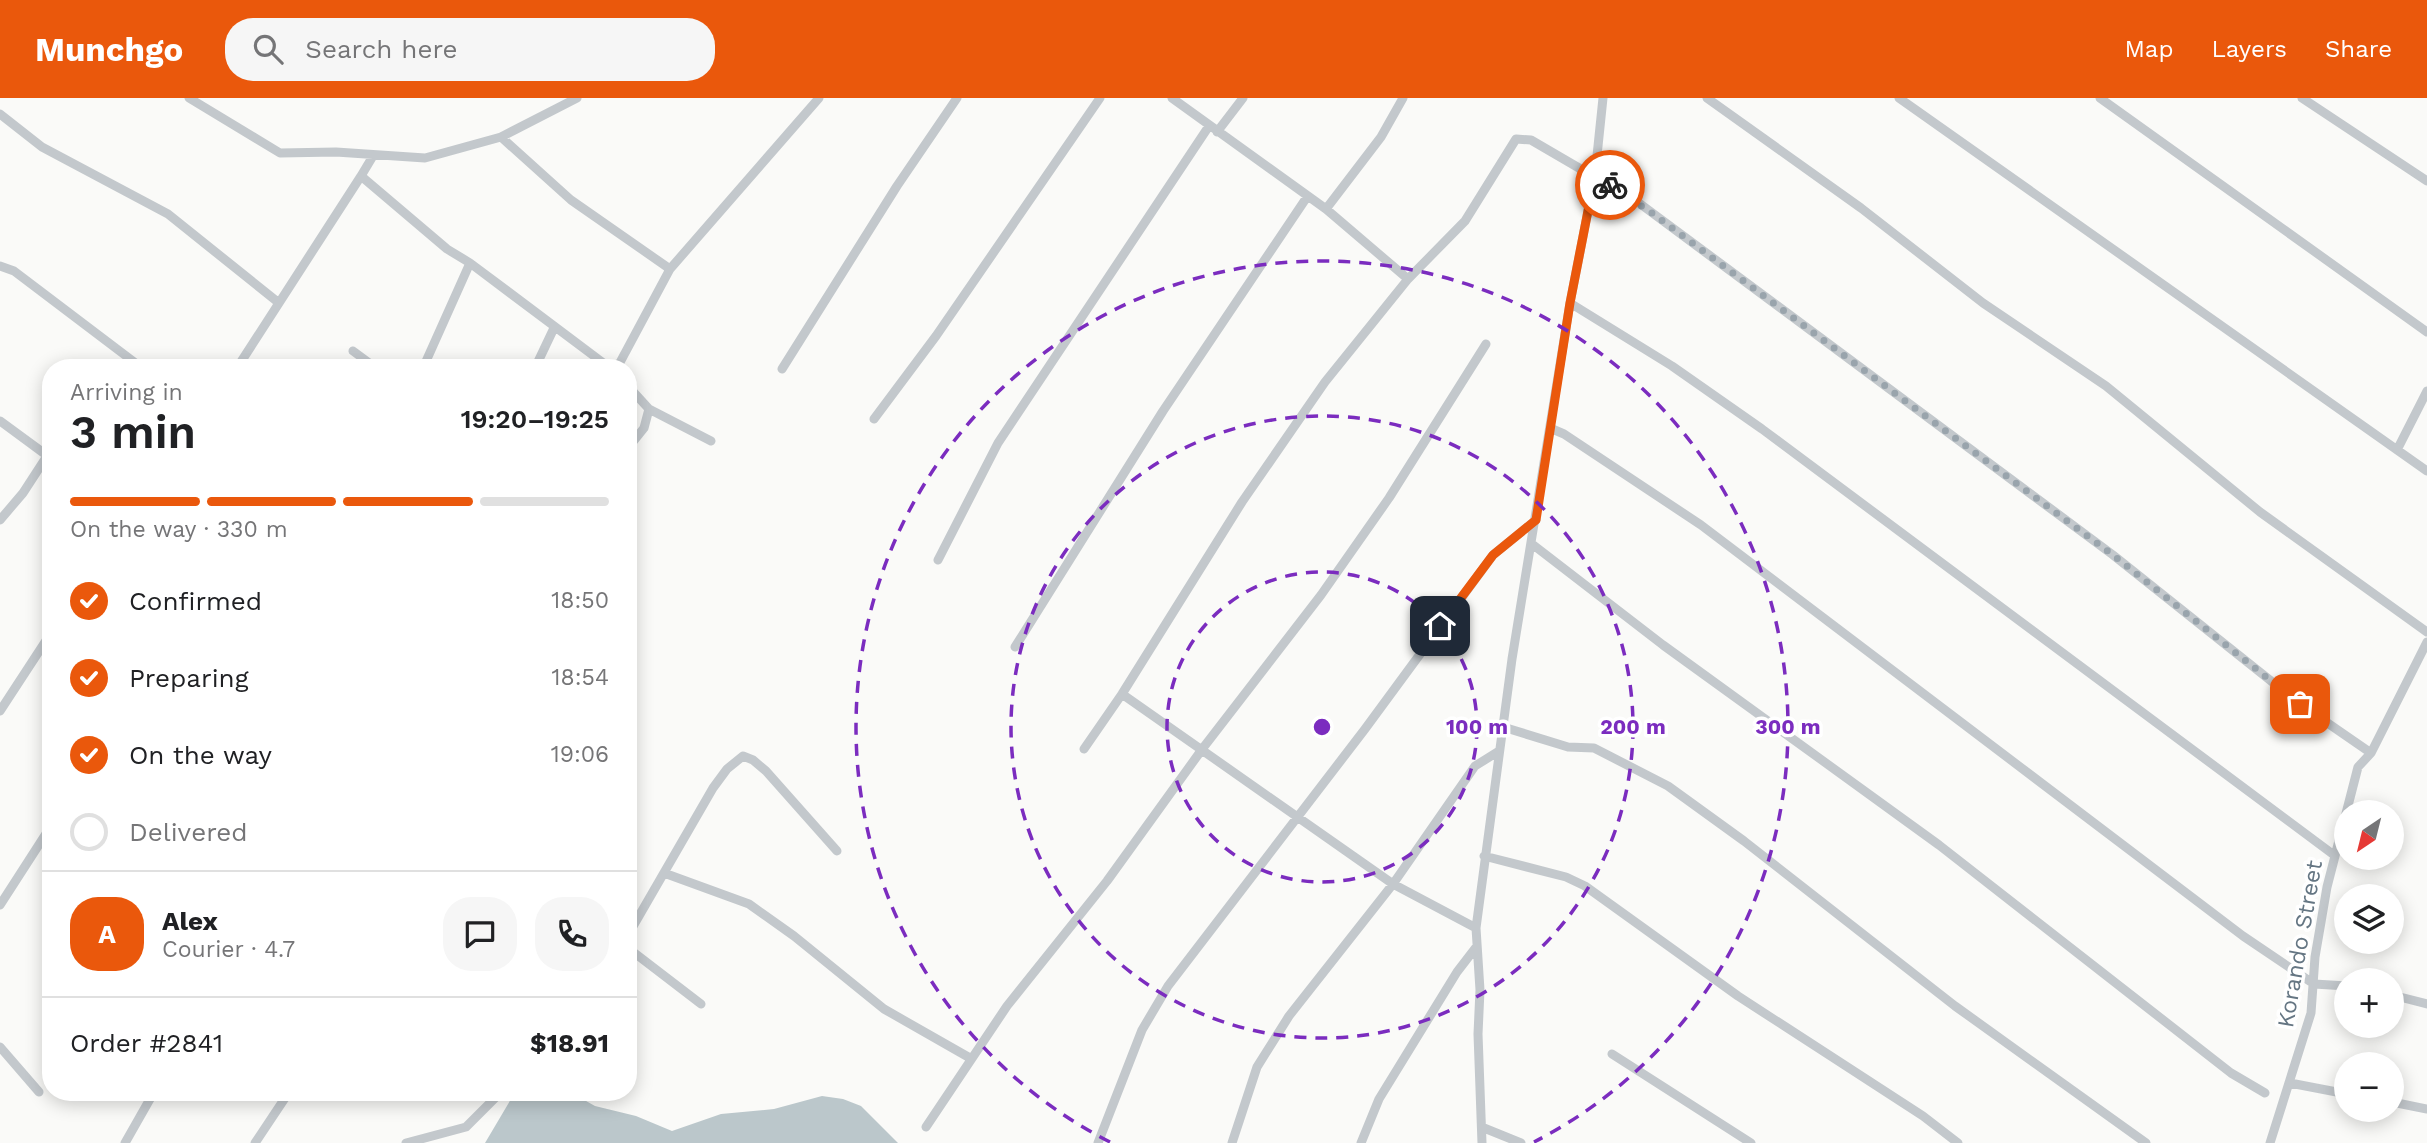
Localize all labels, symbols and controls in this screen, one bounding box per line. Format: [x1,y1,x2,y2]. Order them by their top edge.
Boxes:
search box [225,18,715,81]
text: Munchgo [35,30,183,69]
icon: search [249,30,287,68]
text: Search here [305,34,458,64]
text: Map [2125,35,2173,63]
text: Layers [2211,35,2287,63]
text: Share [2325,35,2392,63]
courier [1575,150,1645,220]
icon: bike [1591,166,1629,204]
text: Arriving in [70,379,183,406]
text: 19:20–19:25 [461,404,609,434]
text: 3 min [70,405,196,459]
text: On the way · 330 m [70,516,288,543]
icon: check [70,582,108,620]
text: Confirmed [129,586,262,616]
text: 18:50 [551,587,609,614]
pin [1410,596,1470,656]
icon: home [1421,607,1459,645]
icon: check [70,659,108,697]
text: Preparing [129,663,249,693]
text: 18:54 [552,664,609,691]
pin [2270,674,2330,734]
icon: bag [2281,685,2319,723]
text: 100 m [1446,714,1508,739]
text: 200 m [1600,714,1666,739]
text: 300 m [1755,714,1821,739]
centre of rings [1310,715,1334,739]
icon: check [70,736,108,774]
text: On the way [129,740,272,770]
text: 19:06 [551,741,609,768]
north arrow [2334,800,2404,870]
map controls [2334,800,2404,1122]
text: Delivered [129,817,248,847]
street label: Korando Street [2272,858,2328,1030]
button: layers [2334,884,2404,954]
button: chat [443,897,517,971]
button: phone [535,897,609,971]
text: Alex [162,906,218,936]
text: A [98,919,116,949]
text: Courier · 4.7 [162,936,295,963]
button: + [2334,968,2404,1038]
text: Order #2841 [70,1028,223,1058]
text: $18.91 [530,1028,609,1058]
button: − [2334,1052,2404,1122]

